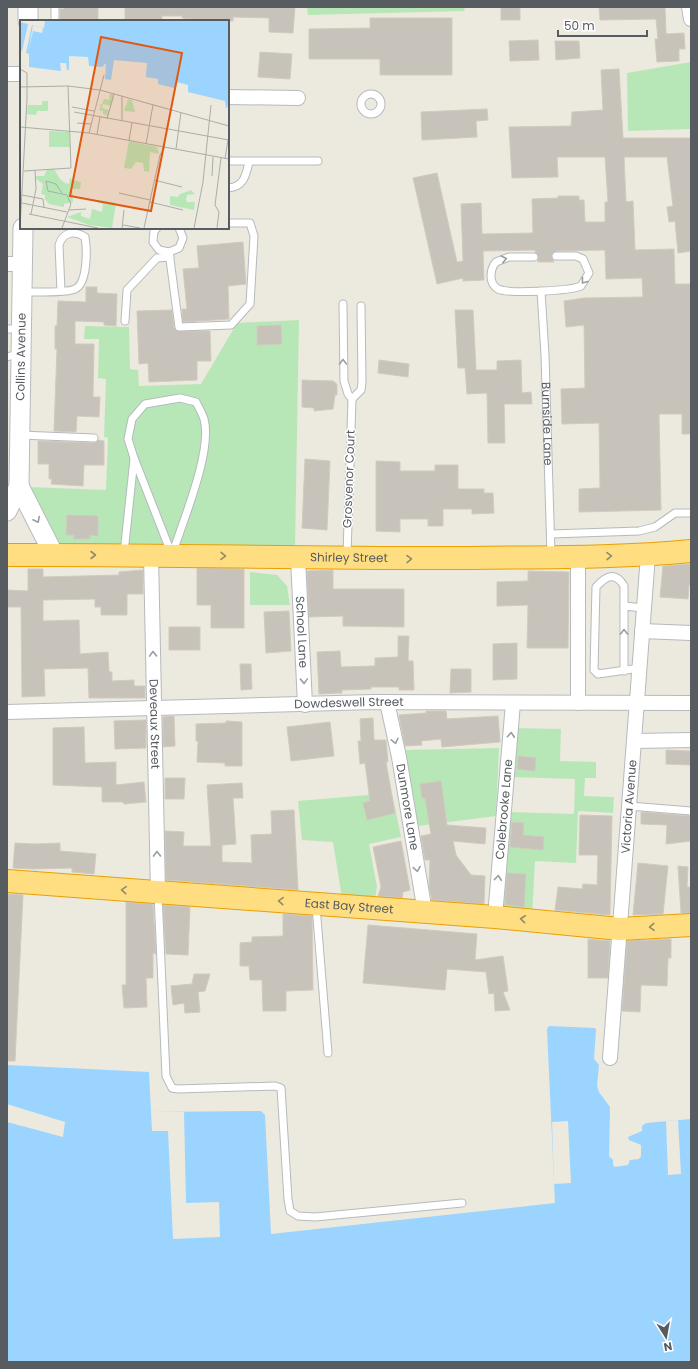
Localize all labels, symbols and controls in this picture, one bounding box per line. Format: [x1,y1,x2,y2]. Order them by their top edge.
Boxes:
scale bar [558,12,647,38]
text: 50 m [564,17,595,34]
inset map [20,20,229,229]
one-way arrow [501,255,508,264]
one-way arrow [582,277,589,284]
street label: Collins Avenue [11,313,30,401]
one-way arrow [339,359,347,365]
street label: Burnside Lane [538,382,557,466]
street label: Grosvenor Court [338,429,359,528]
one-way arrow [32,516,40,524]
street label: Shirley Street [310,548,388,566]
one-way arrow [90,551,96,559]
one-way arrow [220,552,226,560]
one-way arrow [606,552,612,560]
one-way arrow [406,555,412,563]
street label: School Lane [292,596,312,668]
one-way arrow [620,629,628,635]
one-way arrow [149,651,157,657]
one-way arrow [300,678,308,684]
street label: Deveaux Street [146,679,164,769]
street label: Dowdeswell Street [294,693,404,712]
one-way arrow [506,731,515,738]
one-way arrow [391,737,399,744]
street label: Colebrooke Lane [491,758,516,860]
street label: Victoria Avenue [616,759,641,854]
street label: Dunmore Lane [392,762,424,851]
one-way arrow [153,851,161,857]
one-way arrow [413,866,421,872]
one-way arrow [493,875,502,881]
one-way arrow [121,886,127,895]
street label: East Bay Street [304,894,394,917]
one-way arrow [278,897,284,906]
one-way arrow [520,915,526,924]
one-way arrow [649,923,655,931]
north arrow [646,1317,686,1357]
text: N [662,1338,673,1355]

